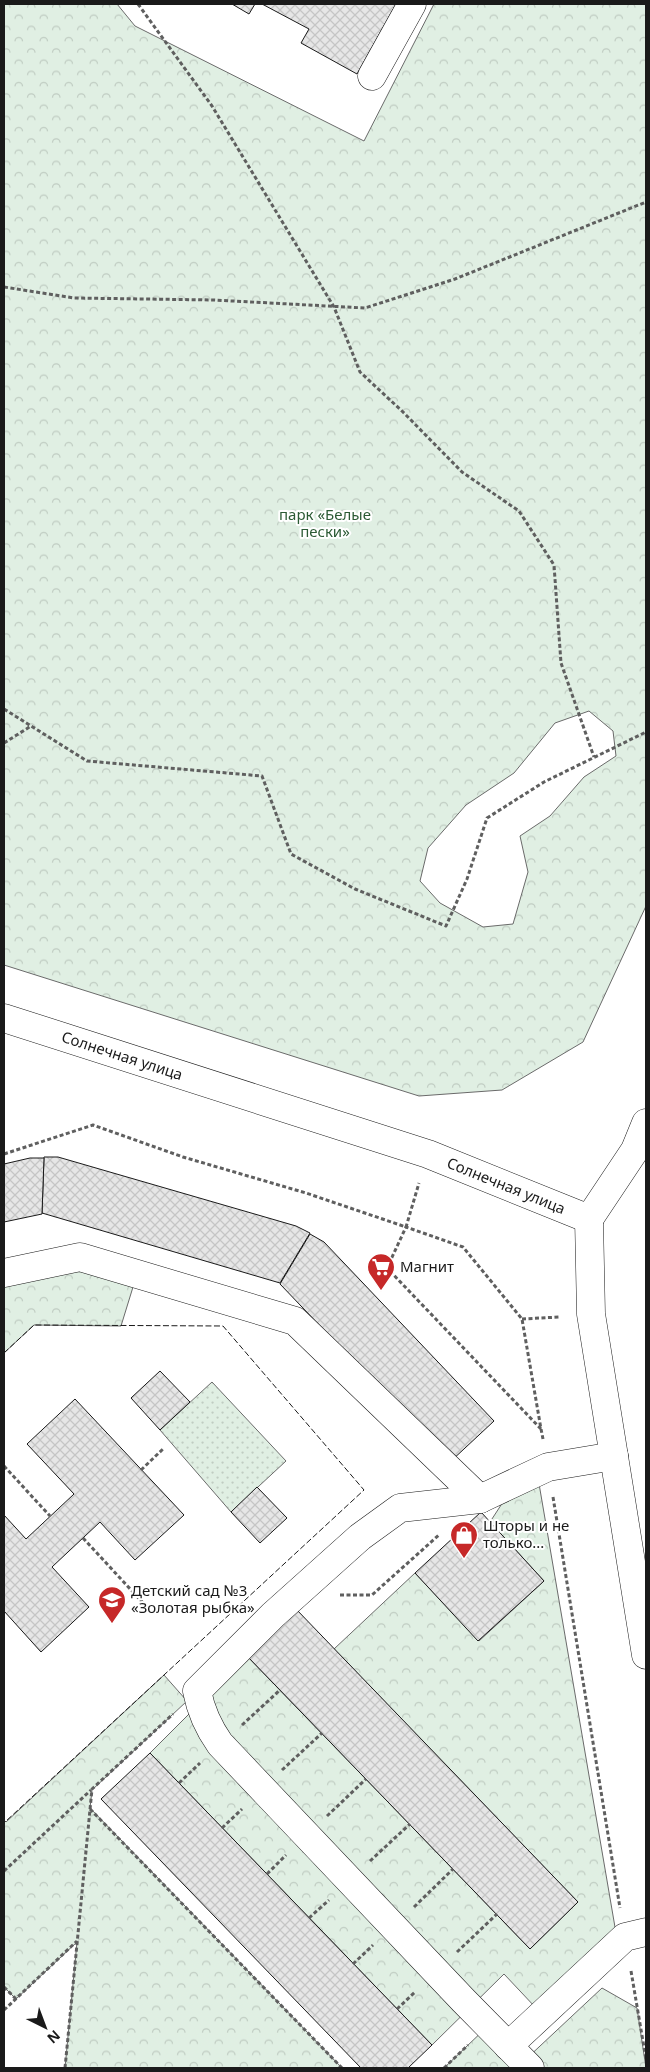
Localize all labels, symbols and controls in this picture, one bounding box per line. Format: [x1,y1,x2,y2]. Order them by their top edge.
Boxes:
park label: парк «Белые пески» [279,504,371,541]
street label: Солнечная улица [59,1026,185,1084]
street label: Солнечная улица [444,1152,569,1218]
supermarket icon: Магнит [366,1252,396,1291]
place label: Магнит [400,1256,454,1276]
place label: Шторы и не только... [483,1515,569,1552]
shop icon: Шторы и не только... [449,1520,479,1559]
place label: Детский сад №3 «Золотая рыбка» [131,1580,255,1617]
school or university icon: Детский сад №3 «Золотая рыбка» [97,1585,127,1624]
north arrow [20,2002,70,2052]
text: N [43,2026,65,2048]

